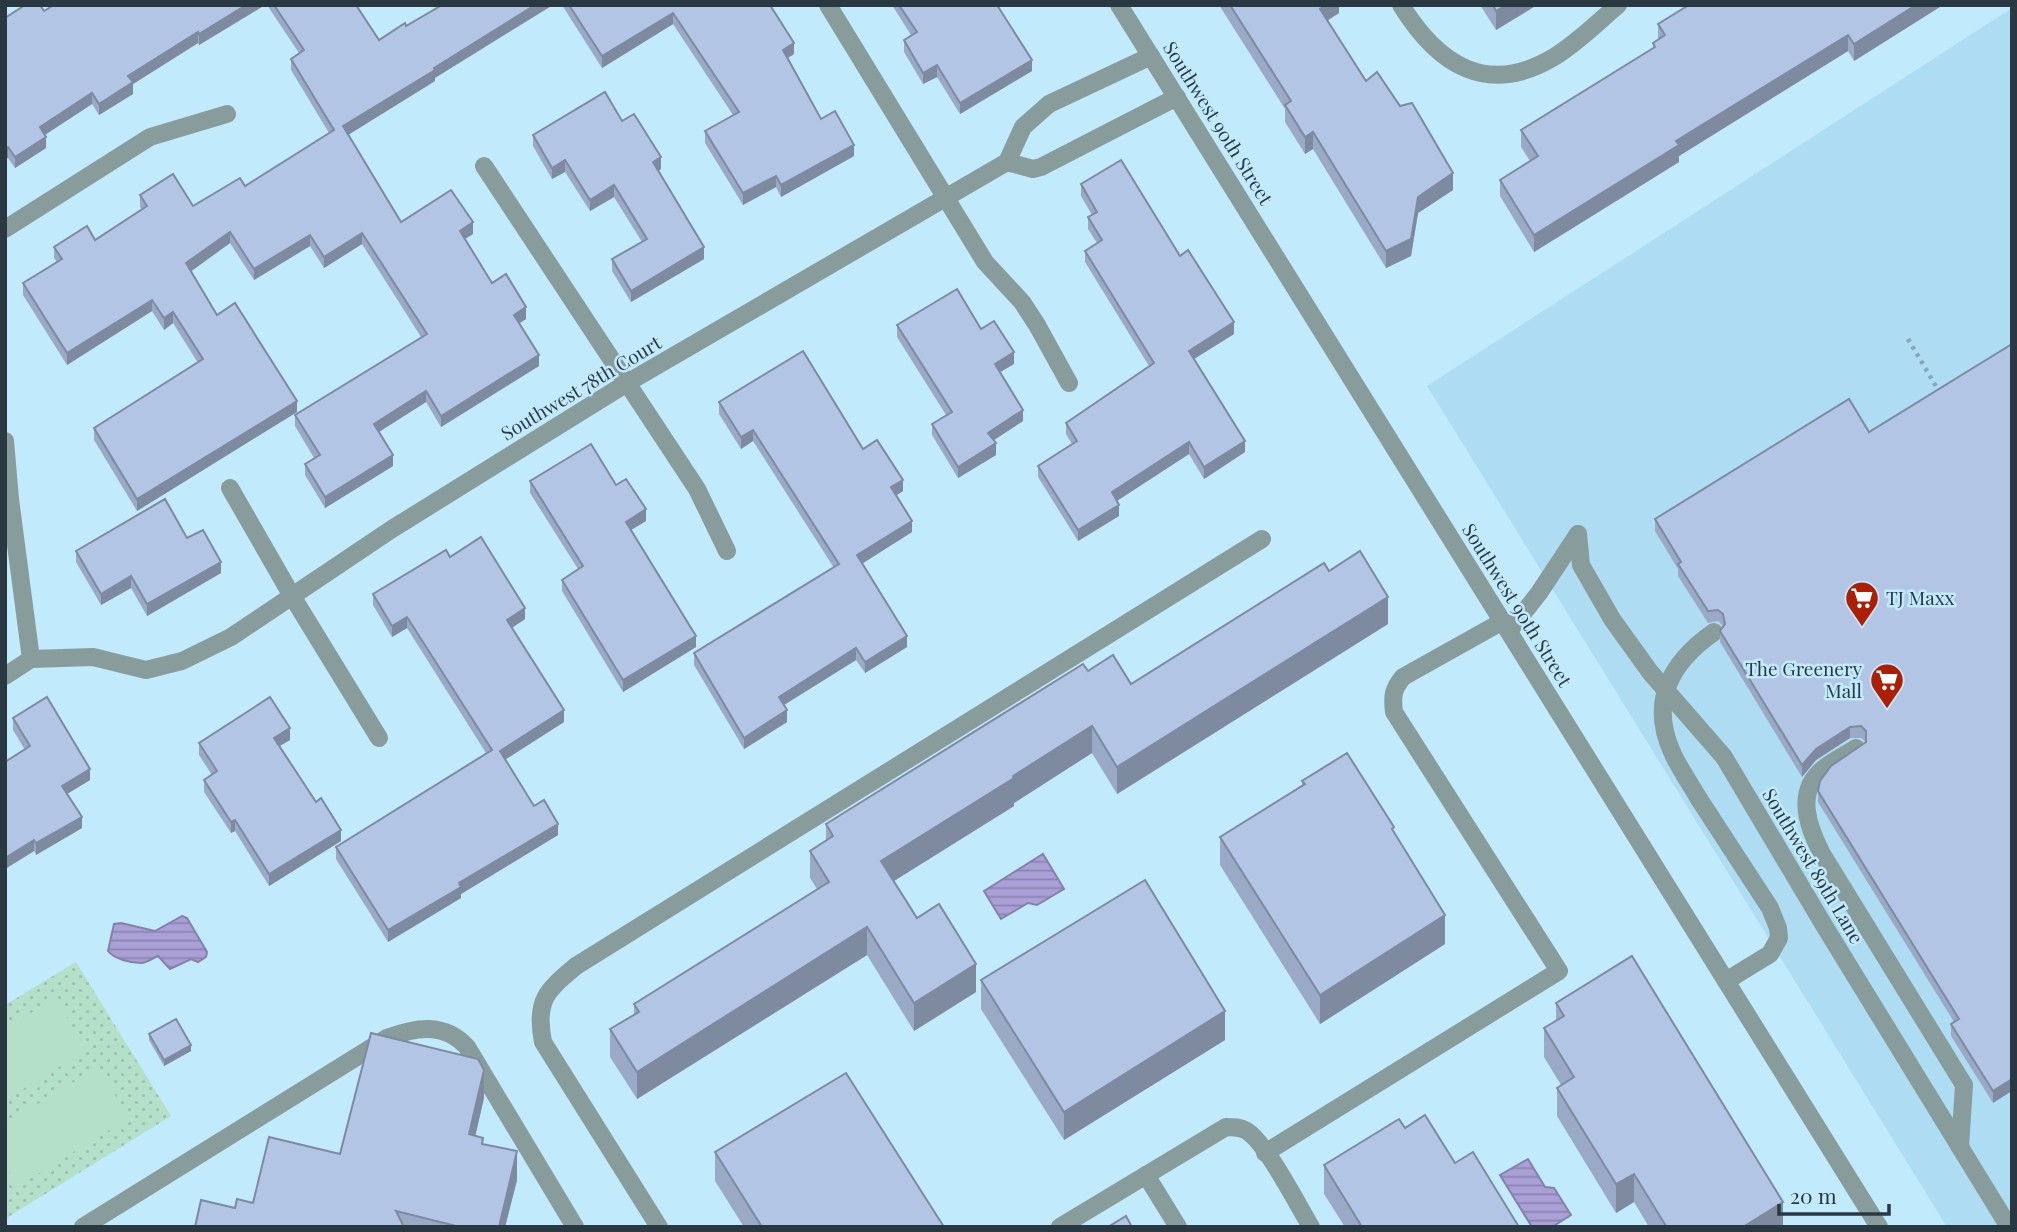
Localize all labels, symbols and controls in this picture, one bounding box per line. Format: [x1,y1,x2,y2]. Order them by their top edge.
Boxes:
street label: Southwest 90th Street [1158,36,1280,209]
street label: Southwest 78th Court [495,329,666,445]
street label: Southwest 90th Street [1457,518,1579,691]
supermarket icon: TJ Maxx [1843,579,1881,628]
place label: TJ Maxx [1886,584,1955,610]
place label: The Greenery Mall [1745,655,1863,703]
supermarket icon: The Greenery Mall [1868,661,1906,710]
street label: Southwest 89th Lane [1757,783,1871,948]
scale bar [1779,1172,1889,1216]
text: 20 m [1790,1181,1837,1209]

